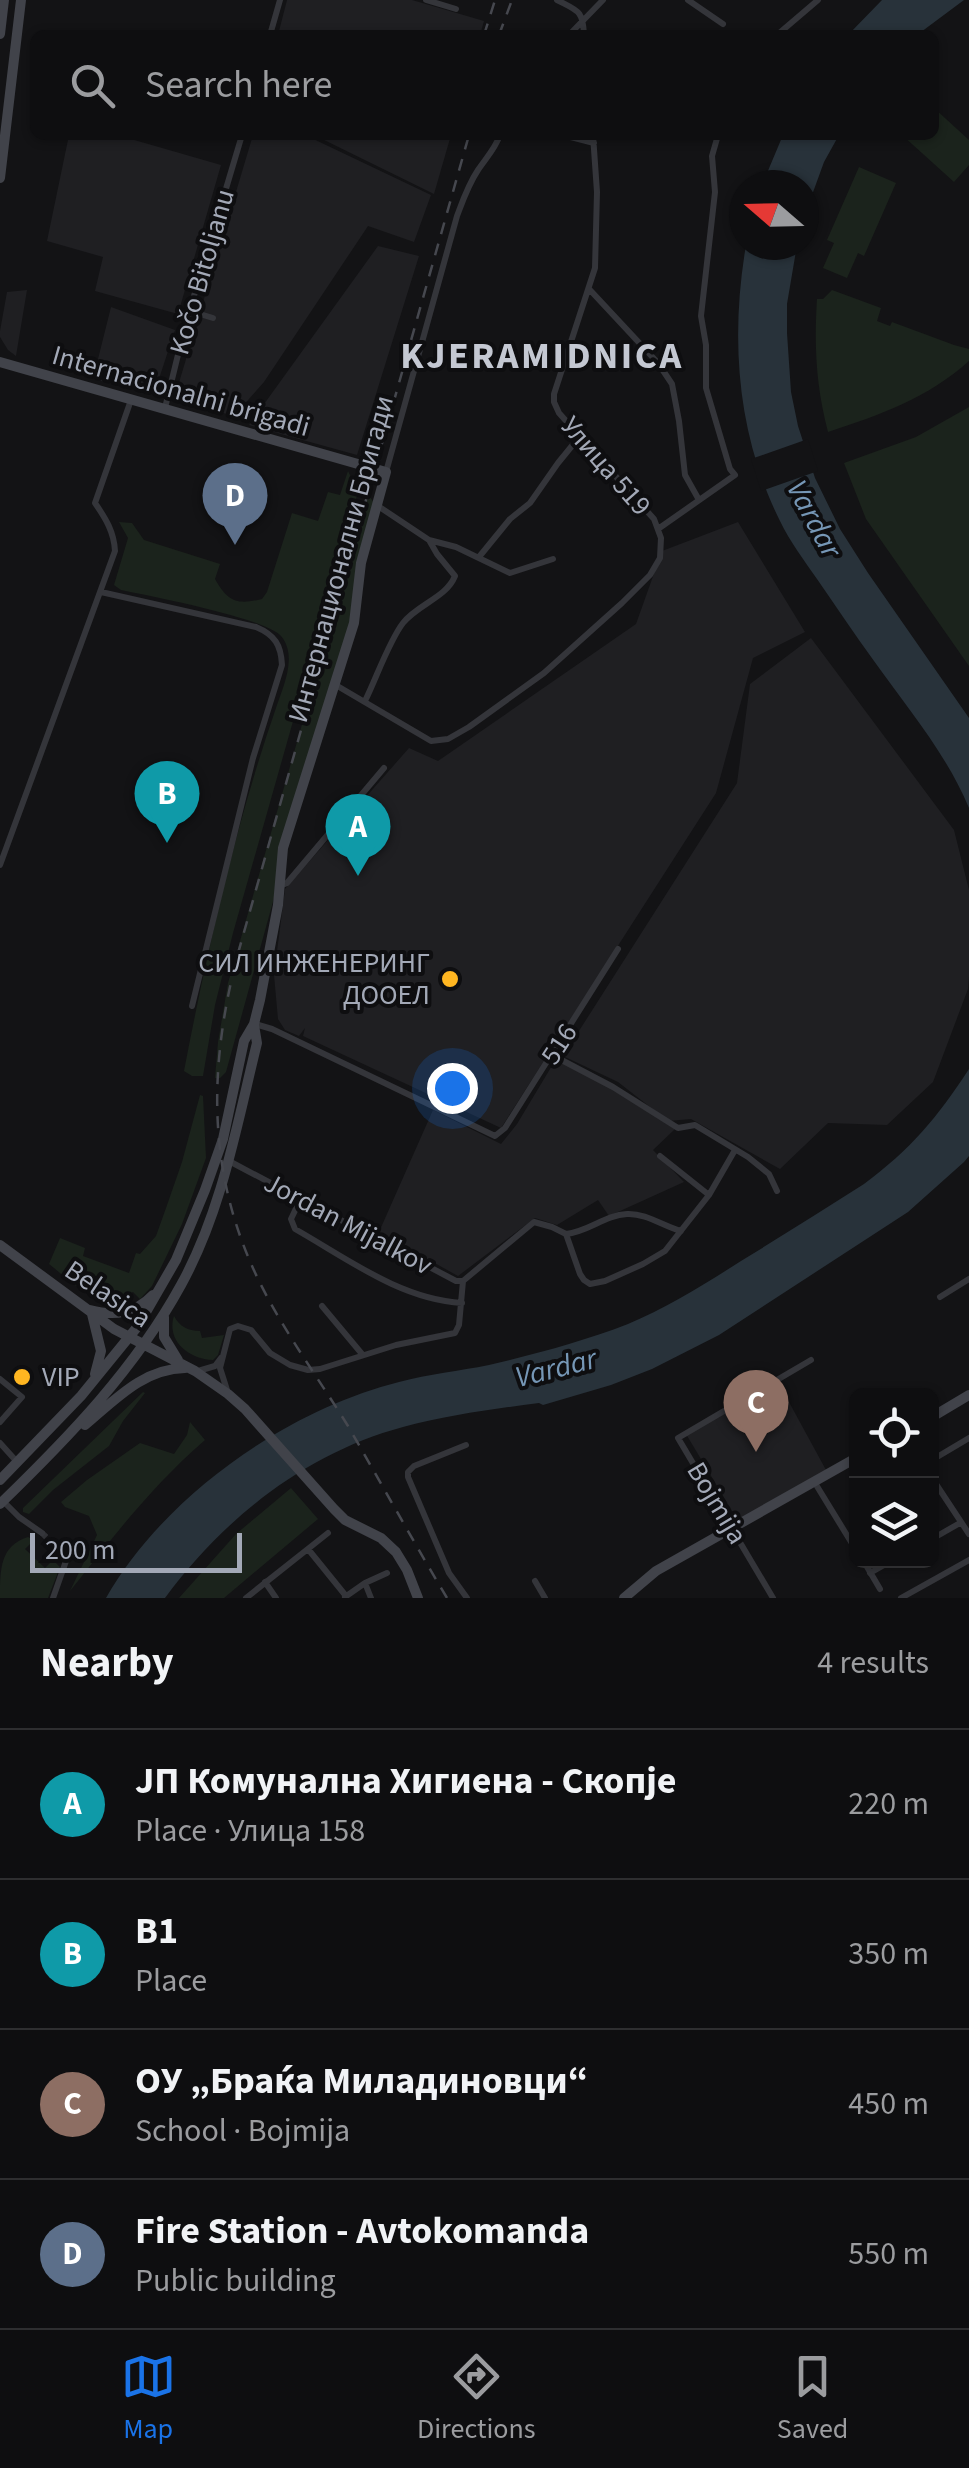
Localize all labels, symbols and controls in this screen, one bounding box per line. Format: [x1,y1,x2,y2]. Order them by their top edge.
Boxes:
search box [30,30,939,140]
icon: search [65,58,120,113]
text: Search here [145,58,332,112]
north arrow [729,170,819,260]
street label: Kočo Bitoljanu [159,184,245,360]
district label: KJERAMIDNICA [400,329,684,383]
street label: Internacionalni brigadi [47,335,315,447]
street label: Интернационални Бригади [278,391,404,727]
street label: Улица 519 [552,408,660,524]
pin: D [202,462,268,545]
water label: Vardar [776,472,853,567]
pin: B [134,760,200,843]
pin: A [326,794,390,876]
place label: СИЛ ИНЖЕНЕРИНГ ДООЕЛ [198,943,430,1015]
marker: СИЛ ИНЖЕНЕРИНГ ДООЕЛ [439,968,461,990]
street label: 516 [531,1016,587,1072]
your location [427,1063,478,1114]
street label: Jordan Mijalkov [257,1163,439,1285]
street label: Belasica [57,1250,159,1338]
water label: Vardar [511,1337,603,1399]
place label: VIP [42,1357,80,1397]
marker: VIP [11,1366,33,1388]
pin: C [724,1370,788,1452]
map controls [849,1388,939,1568]
button: locate [849,1388,939,1478]
street label: Bojmija [677,1454,757,1552]
button: layers [849,1478,939,1568]
scale bar [30,1528,242,1572]
text: 200 m [45,1530,116,1570]
text: Nearby [40,1633,174,1693]
text: 4 results [817,1640,929,1686]
text: ЈП Комунална Хигиена - Скопје [135,1754,676,1808]
text: A [63,1781,82,1827]
text: 220 m [848,1781,929,1827]
text: Place · Улица 158 [135,1808,365,1854]
text: B1 [135,1904,178,1958]
text: B [63,1931,82,1977]
text: 350 m [848,1931,929,1977]
text: Place [135,1958,207,2004]
text: ОУ „Браќа Миладиновци“ [135,2054,588,2108]
text: C [63,2081,82,2127]
text: 450 m [848,2081,929,2127]
text: School · Bojmija [135,2108,350,2154]
text: Fire Station - Avtokomanda [135,2204,589,2258]
text: D [62,2231,83,2277]
text: 550 m [848,2231,929,2277]
text: Public building [135,2258,336,2304]
tab: Map [121,2349,176,2449]
tab: Directions [417,2349,536,2449]
tab: Saved [777,2349,848,2449]

